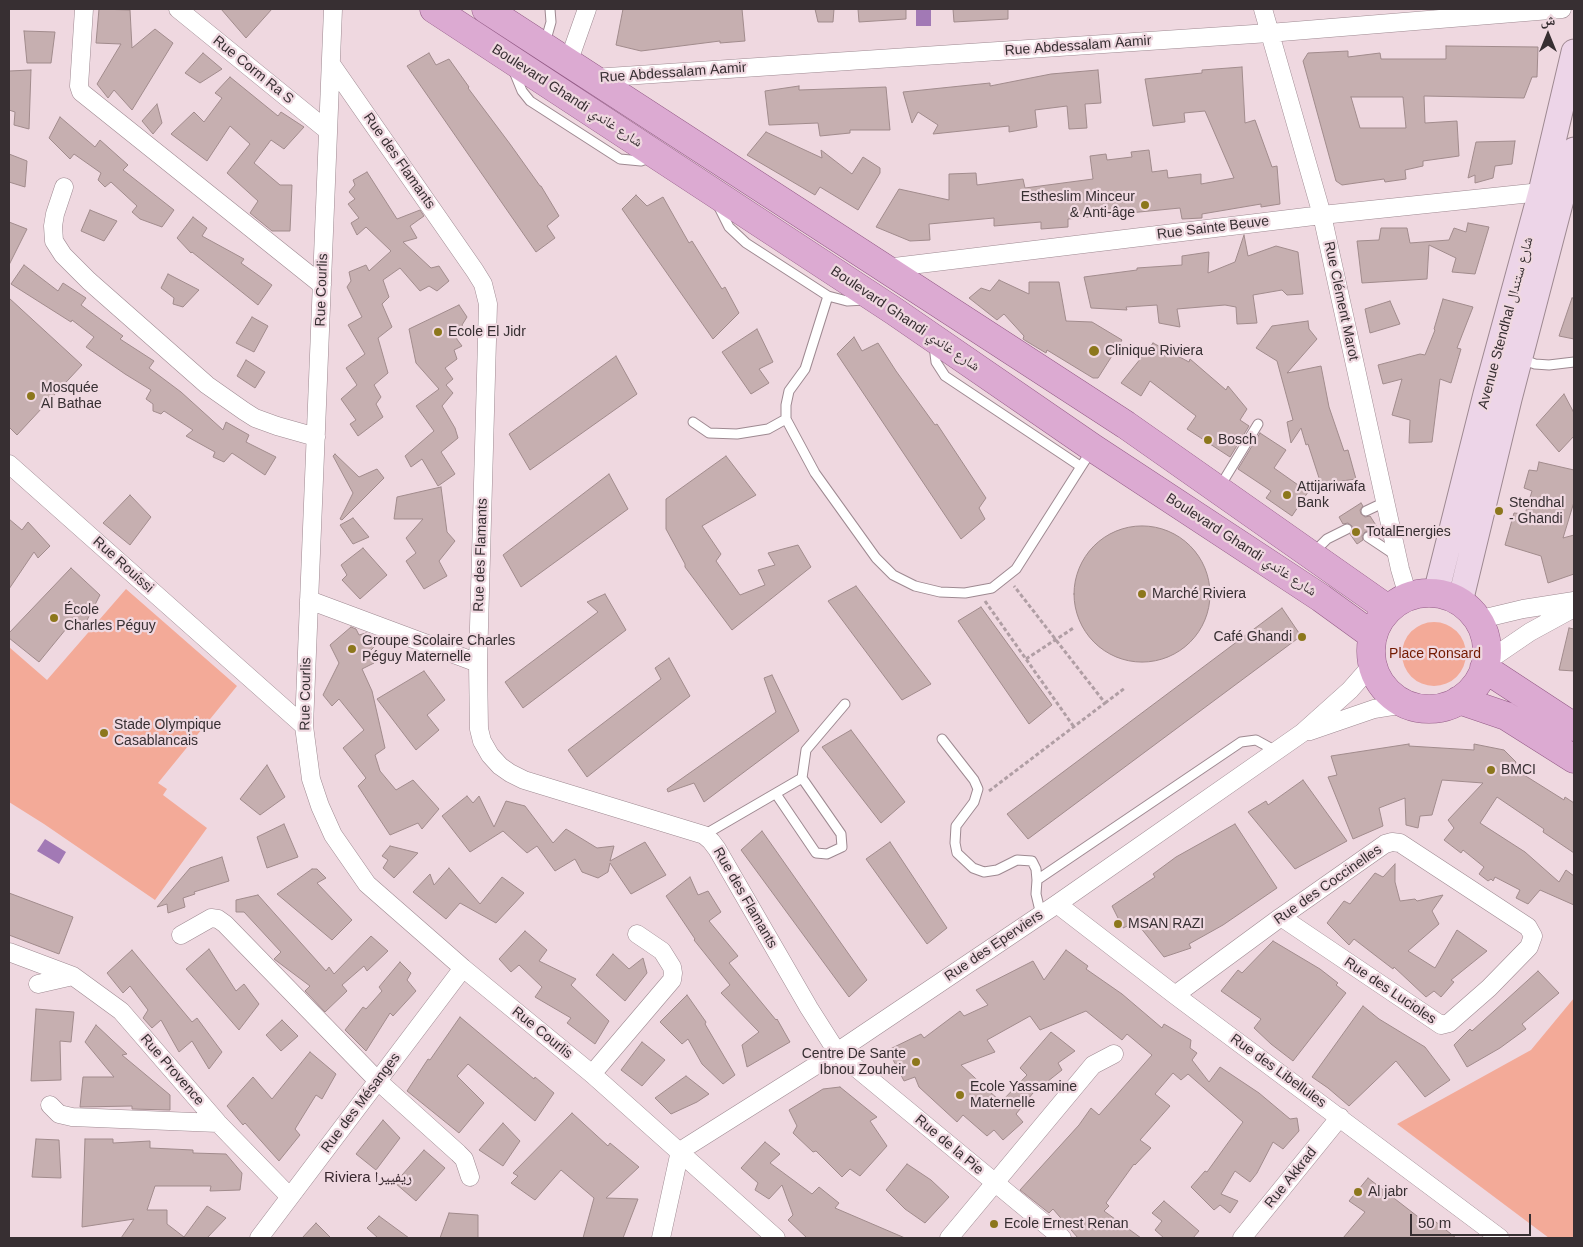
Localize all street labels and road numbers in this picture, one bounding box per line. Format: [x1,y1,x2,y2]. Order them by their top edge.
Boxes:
street label: Rue Corm Ra S [209,32,297,108]
street label: Rue Abdessalam Aamir [1004,32,1152,60]
street label: Boulevard Ghandi شارع غاندي [489,41,645,151]
street label: Rue Abdessalam Aamir [599,59,747,87]
street label: Rue des Flamants [360,110,438,212]
street label: Rue Sainte Beuve [1156,213,1270,243]
street label: Avenue Stendhal شارع ستندال [1475,235,1537,411]
street label: Rue Clément Marot [1320,240,1362,362]
street label: Rue Courlis [312,253,332,327]
street label: Boulevard Ghandi شارع غاندي [827,263,983,375]
street label: Boulevard Ghandi شارع غاندي [1163,490,1319,600]
street label: Rue des Flamants [471,498,491,612]
street label: Rue Rouissi [89,534,157,596]
street label: Rue Courlis [297,657,315,731]
street label: Rue des Coccinelles [1271,842,1385,928]
street label: Rue des Flamants [709,845,781,951]
street label: Rue des Eperviers [942,907,1046,985]
street label: Rue des Lucioles [1341,954,1439,1028]
street label: Rue Courlis [508,1003,576,1063]
street label: Rue Provence [137,1031,207,1109]
street label: Rue des Libellules [1227,1031,1329,1111]
street label: Rue des Mésanges [318,1050,404,1156]
street label: Rue de la Pie [911,1112,987,1178]
street label: Rue Akkrad [1261,1144,1321,1212]

